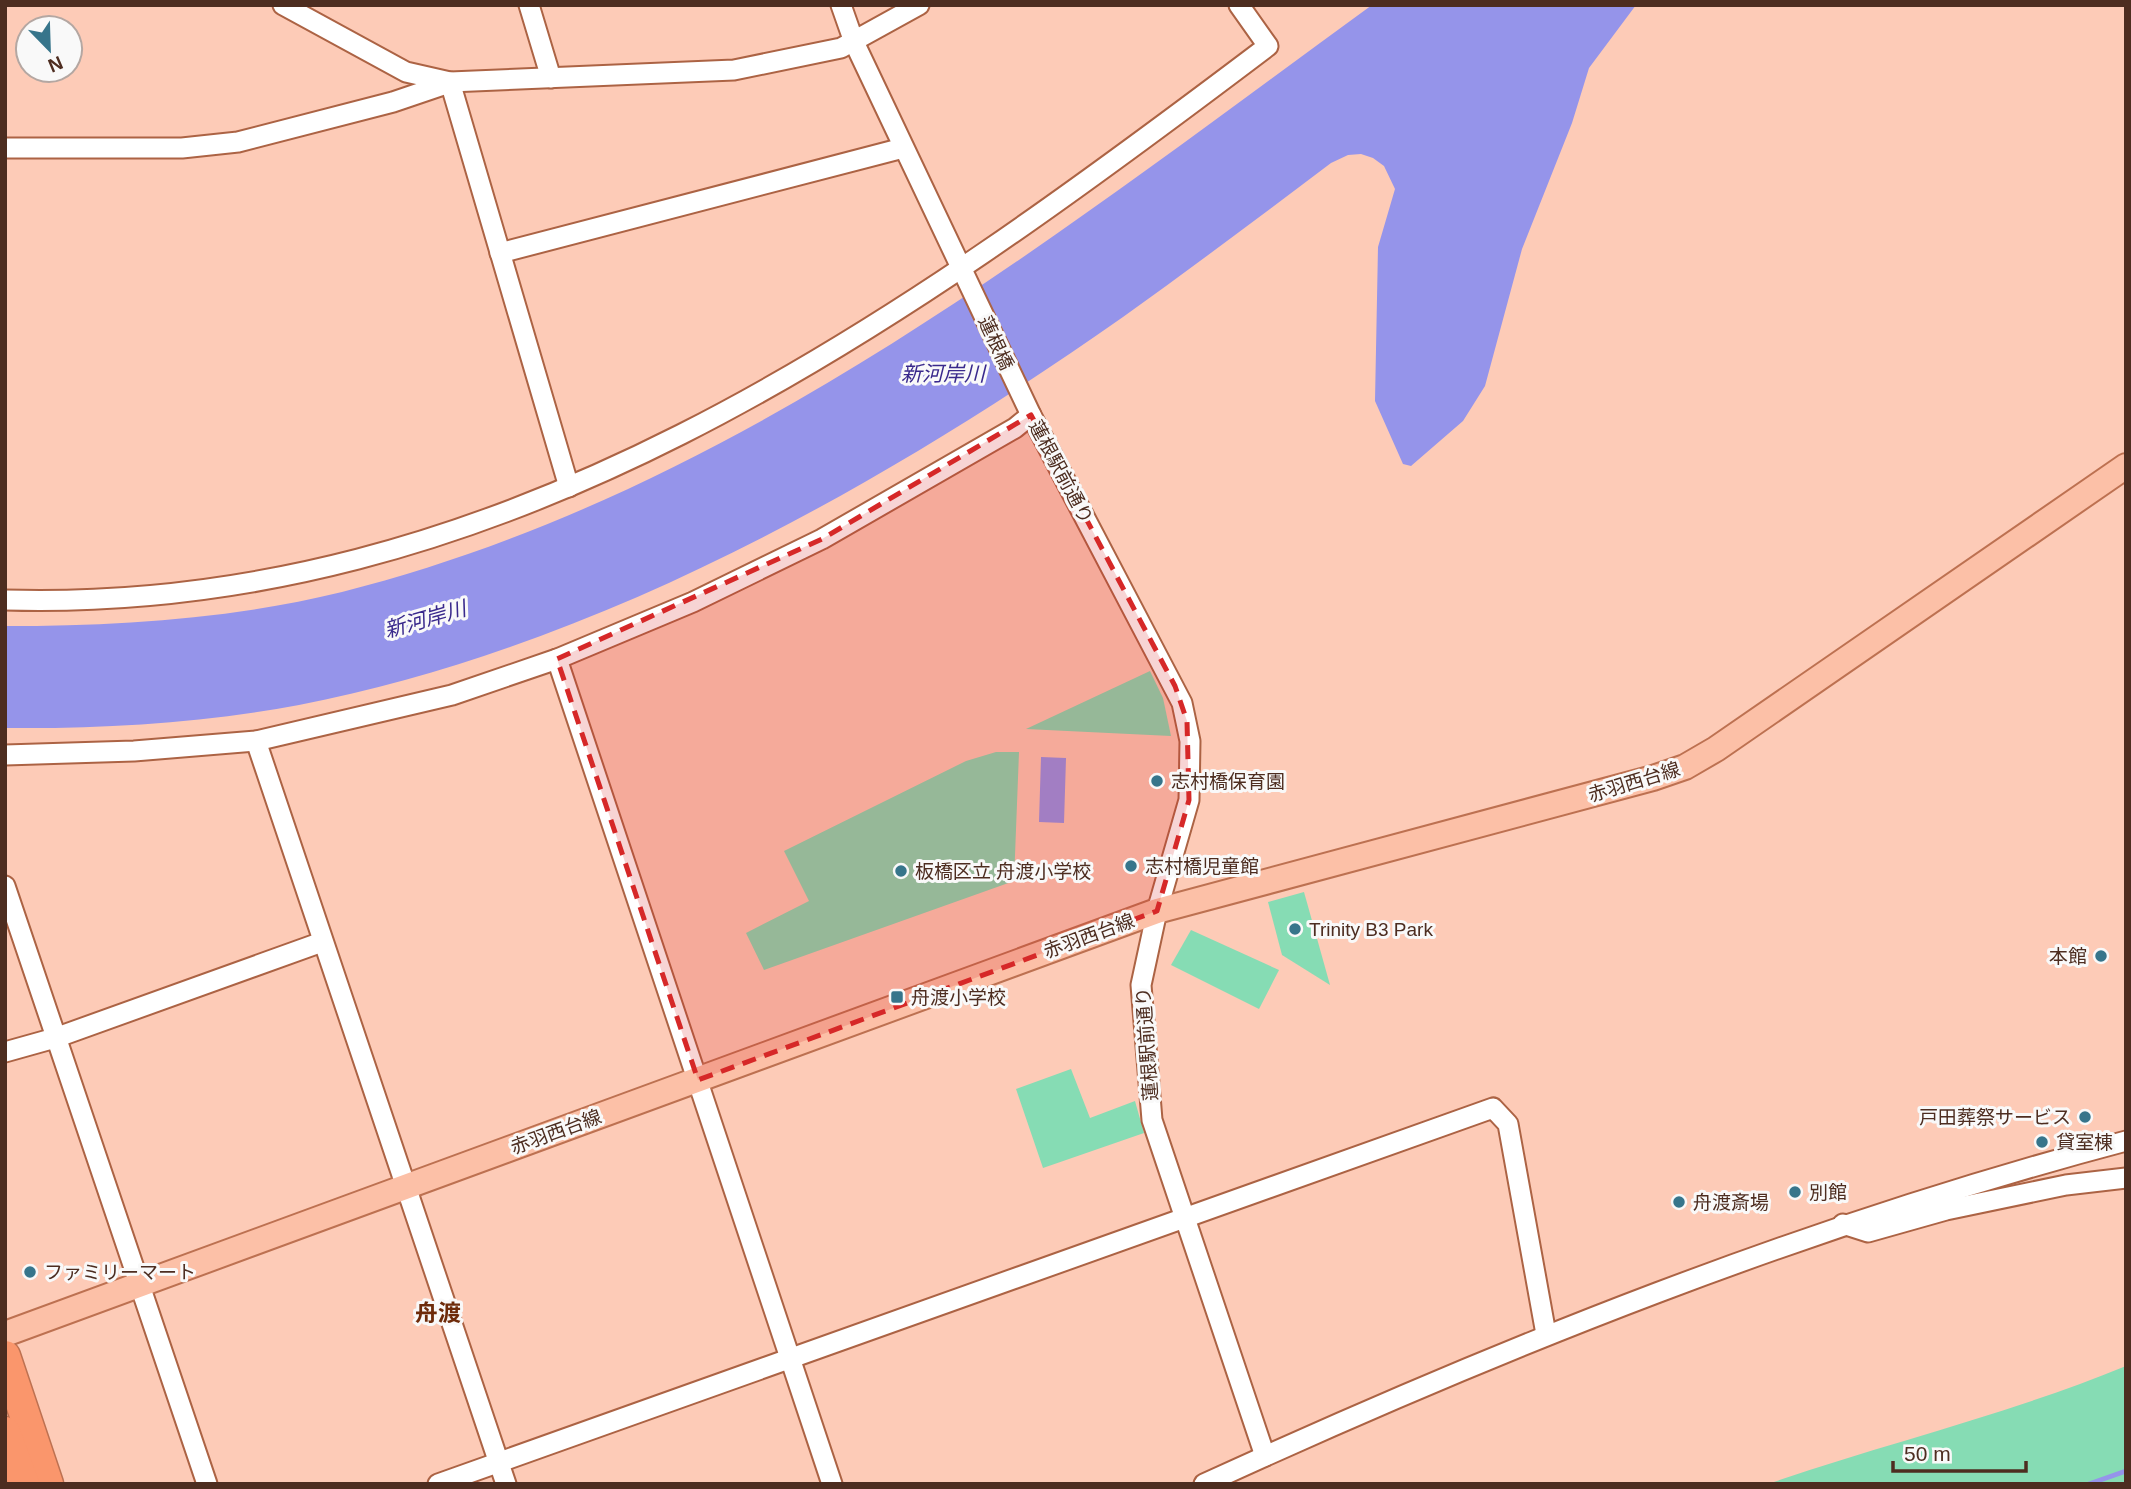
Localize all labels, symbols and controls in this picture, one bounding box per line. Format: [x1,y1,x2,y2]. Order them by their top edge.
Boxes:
north arrow [14,14,84,84]
text: N [45,52,66,77]
street label: 蓮根橋 [974,313,1018,373]
water label: 新河岸川 [901,362,987,385]
street label: 蓮根駅前通り [1025,417,1097,527]
water label: 新河岸川 [381,596,470,642]
street label: 赤羽西台線 [1585,758,1683,806]
place label: 志村橋保育園 [1171,771,1285,792]
marker: 志村橋保育園 [1149,773,1165,789]
place label: 志村橋児童館 [1145,856,1259,877]
marker: 志村橋児童館 [1123,858,1139,874]
place label: 板橋区立 舟渡小学校 [915,861,1091,882]
marker: 板橋区立 舟渡小学校 [893,863,909,879]
street label: 赤羽西台線 [1041,910,1137,962]
place label: Trinity B3 Park [1309,919,1433,940]
marker: Trinity B3 Park [1287,921,1303,937]
place label: 本館 [2049,946,2087,967]
marker: 本館 [2093,948,2109,964]
street label: 蓮根駅前通り [1133,986,1161,1102]
place label: 舟渡小学校 [911,987,1006,1008]
marker: 舟渡小学校 [889,989,905,1005]
street label: 赤羽西台線 [508,1106,604,1158]
place label: 戸田葬祭サービス [1919,1107,2071,1128]
marker: 戸田葬祭サービス [2077,1109,2093,1125]
place label: 貸室棟 [2056,1132,2113,1153]
marker: 貸室棟 [2034,1134,2050,1150]
place label: 別館 [1809,1182,1847,1203]
marker: 別館 [1787,1184,1803,1200]
place label: 舟渡斎場 [1693,1192,1769,1213]
marker: 舟渡斎場 [1671,1194,1687,1210]
place label: ファミリーマート [44,1262,196,1283]
marker: ファミリーマート [22,1264,38,1280]
district label: 舟渡 [415,1300,461,1326]
scale bar [1893,1430,2026,1474]
text: 50 m [1904,1442,1951,1465]

